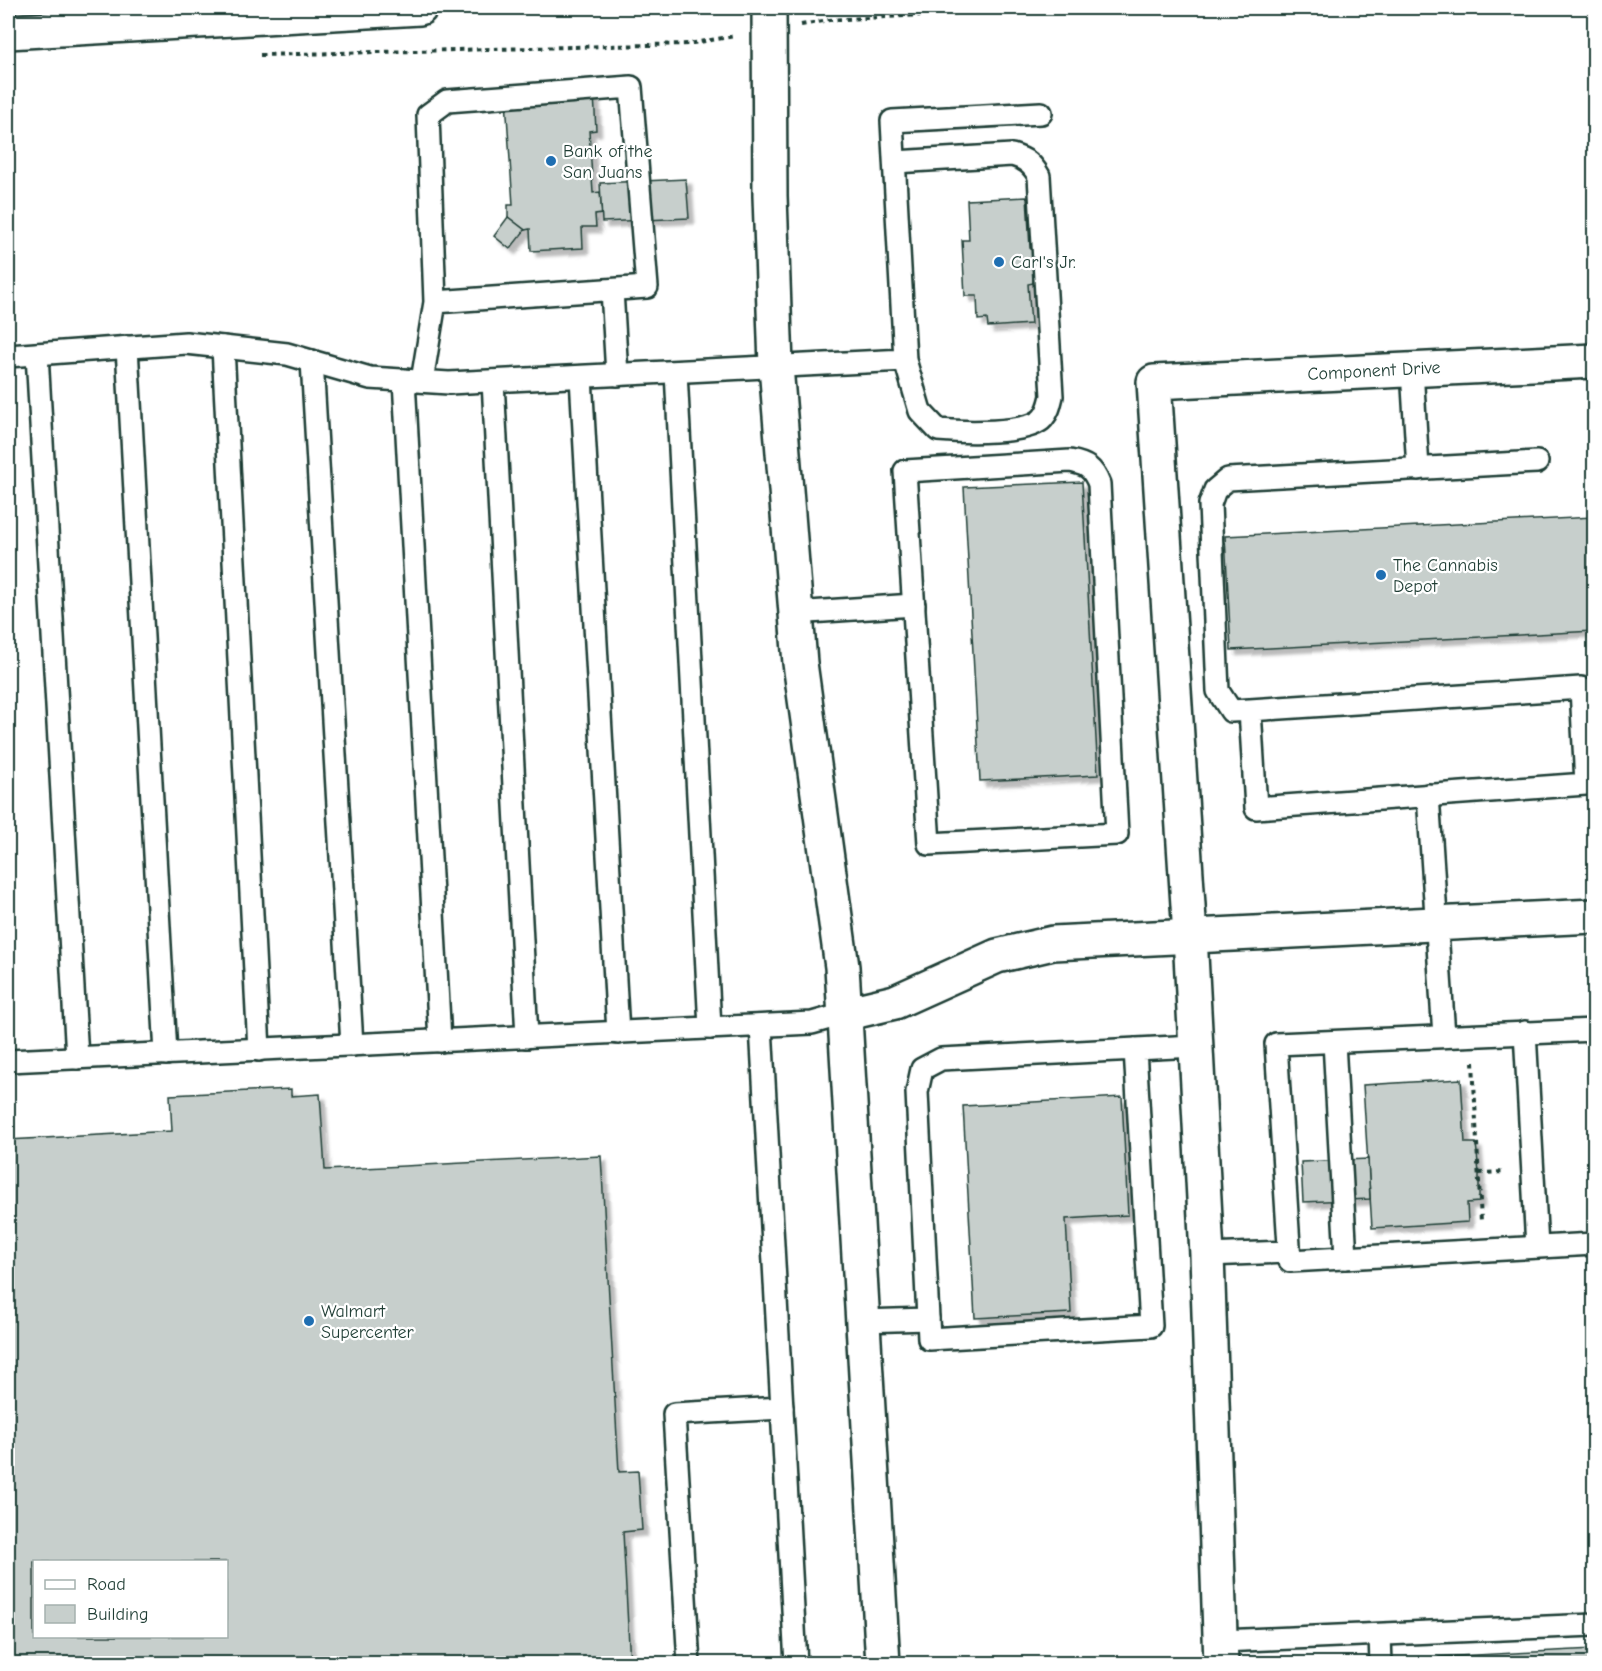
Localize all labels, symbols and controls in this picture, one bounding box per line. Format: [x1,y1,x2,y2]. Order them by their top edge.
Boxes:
place label: Bank of the San Juans [563,141,652,183]
marker: Bank of the San Juans [544,154,558,168]
place label: Carl's Jr. [1011,252,1076,273]
marker: Carl's Jr. [992,255,1006,269]
street label: Component Drive [1307,357,1441,385]
place label: The Cannabis Depot [1393,555,1498,597]
marker: The Cannabis Depot [1374,568,1388,582]
place label: Walmart Supercenter [321,1301,415,1343]
marker: Walmart Supercenter [302,1314,316,1328]
legend [33,1560,228,1638]
text: Road [87,1574,126,1595]
text: Building [87,1604,149,1625]

